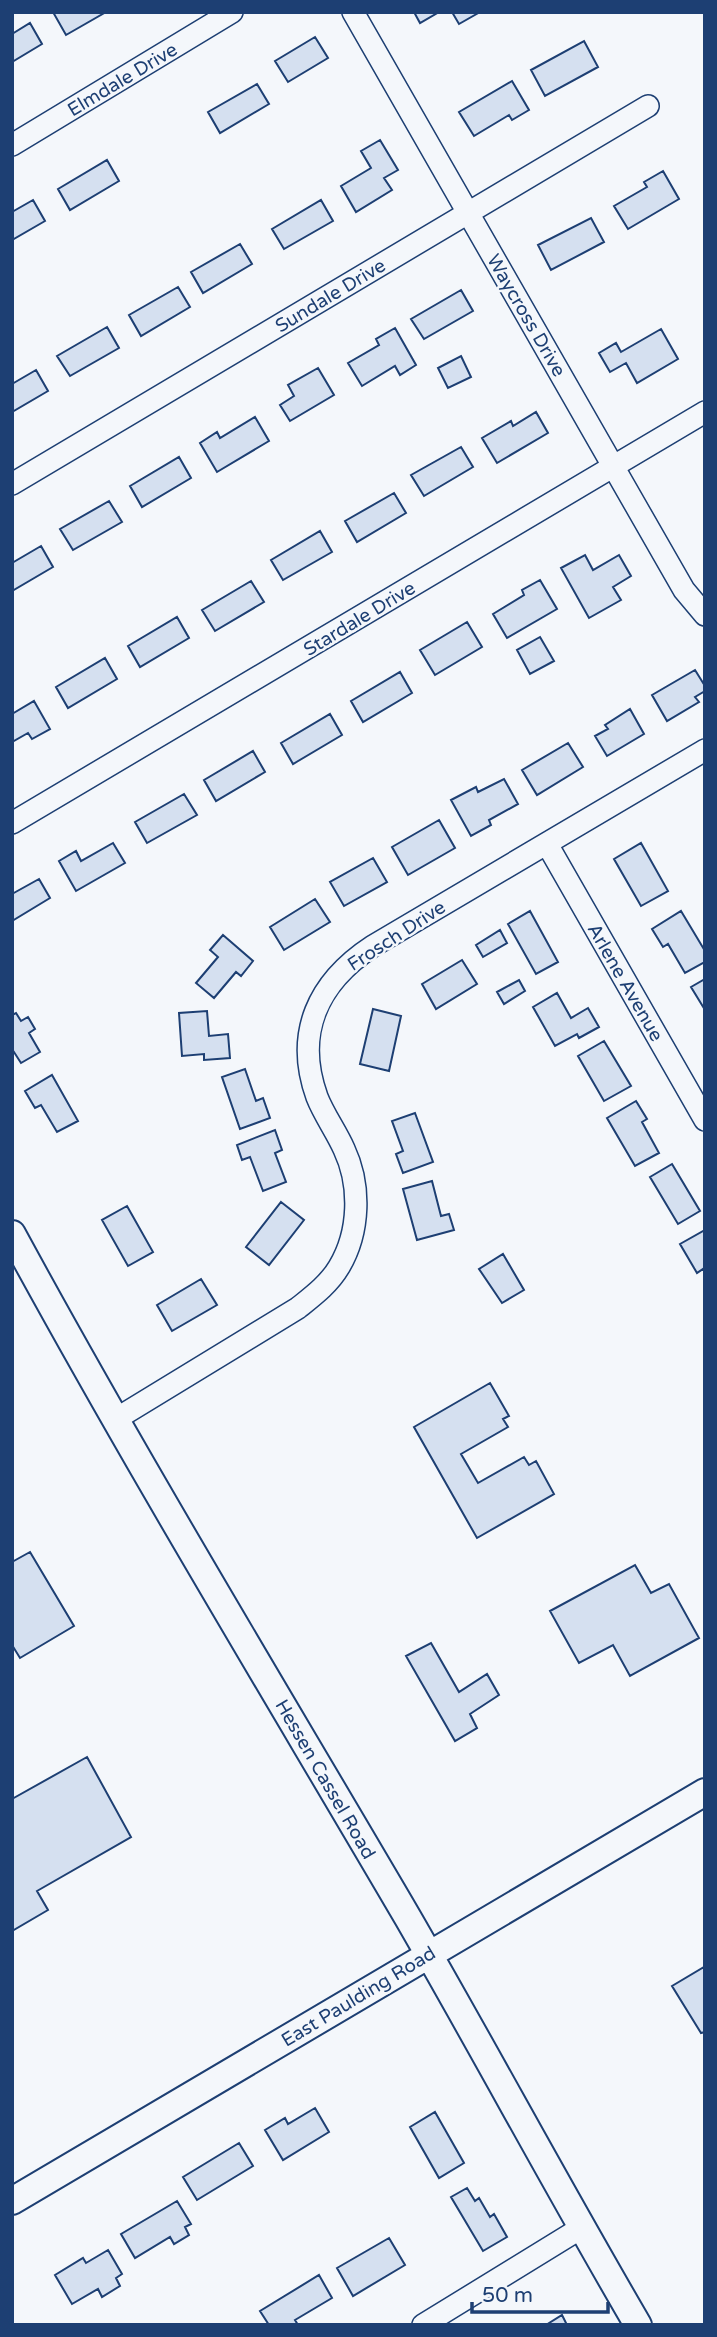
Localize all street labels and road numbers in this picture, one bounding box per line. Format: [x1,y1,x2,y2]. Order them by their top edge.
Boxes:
street label: Elmdale Drive [64,38,181,121]
street label: Waycross Drive [482,250,570,381]
street label: Sundale Drive [271,254,390,337]
street label: Stardale Drive [300,577,419,661]
street label: Frosch Drive [344,896,450,976]
street label: Arlene Avenue [583,920,668,1045]
street label: Hessen Cassel Road [270,1696,380,1863]
street label: East Paulding Road [277,1942,440,2052]

